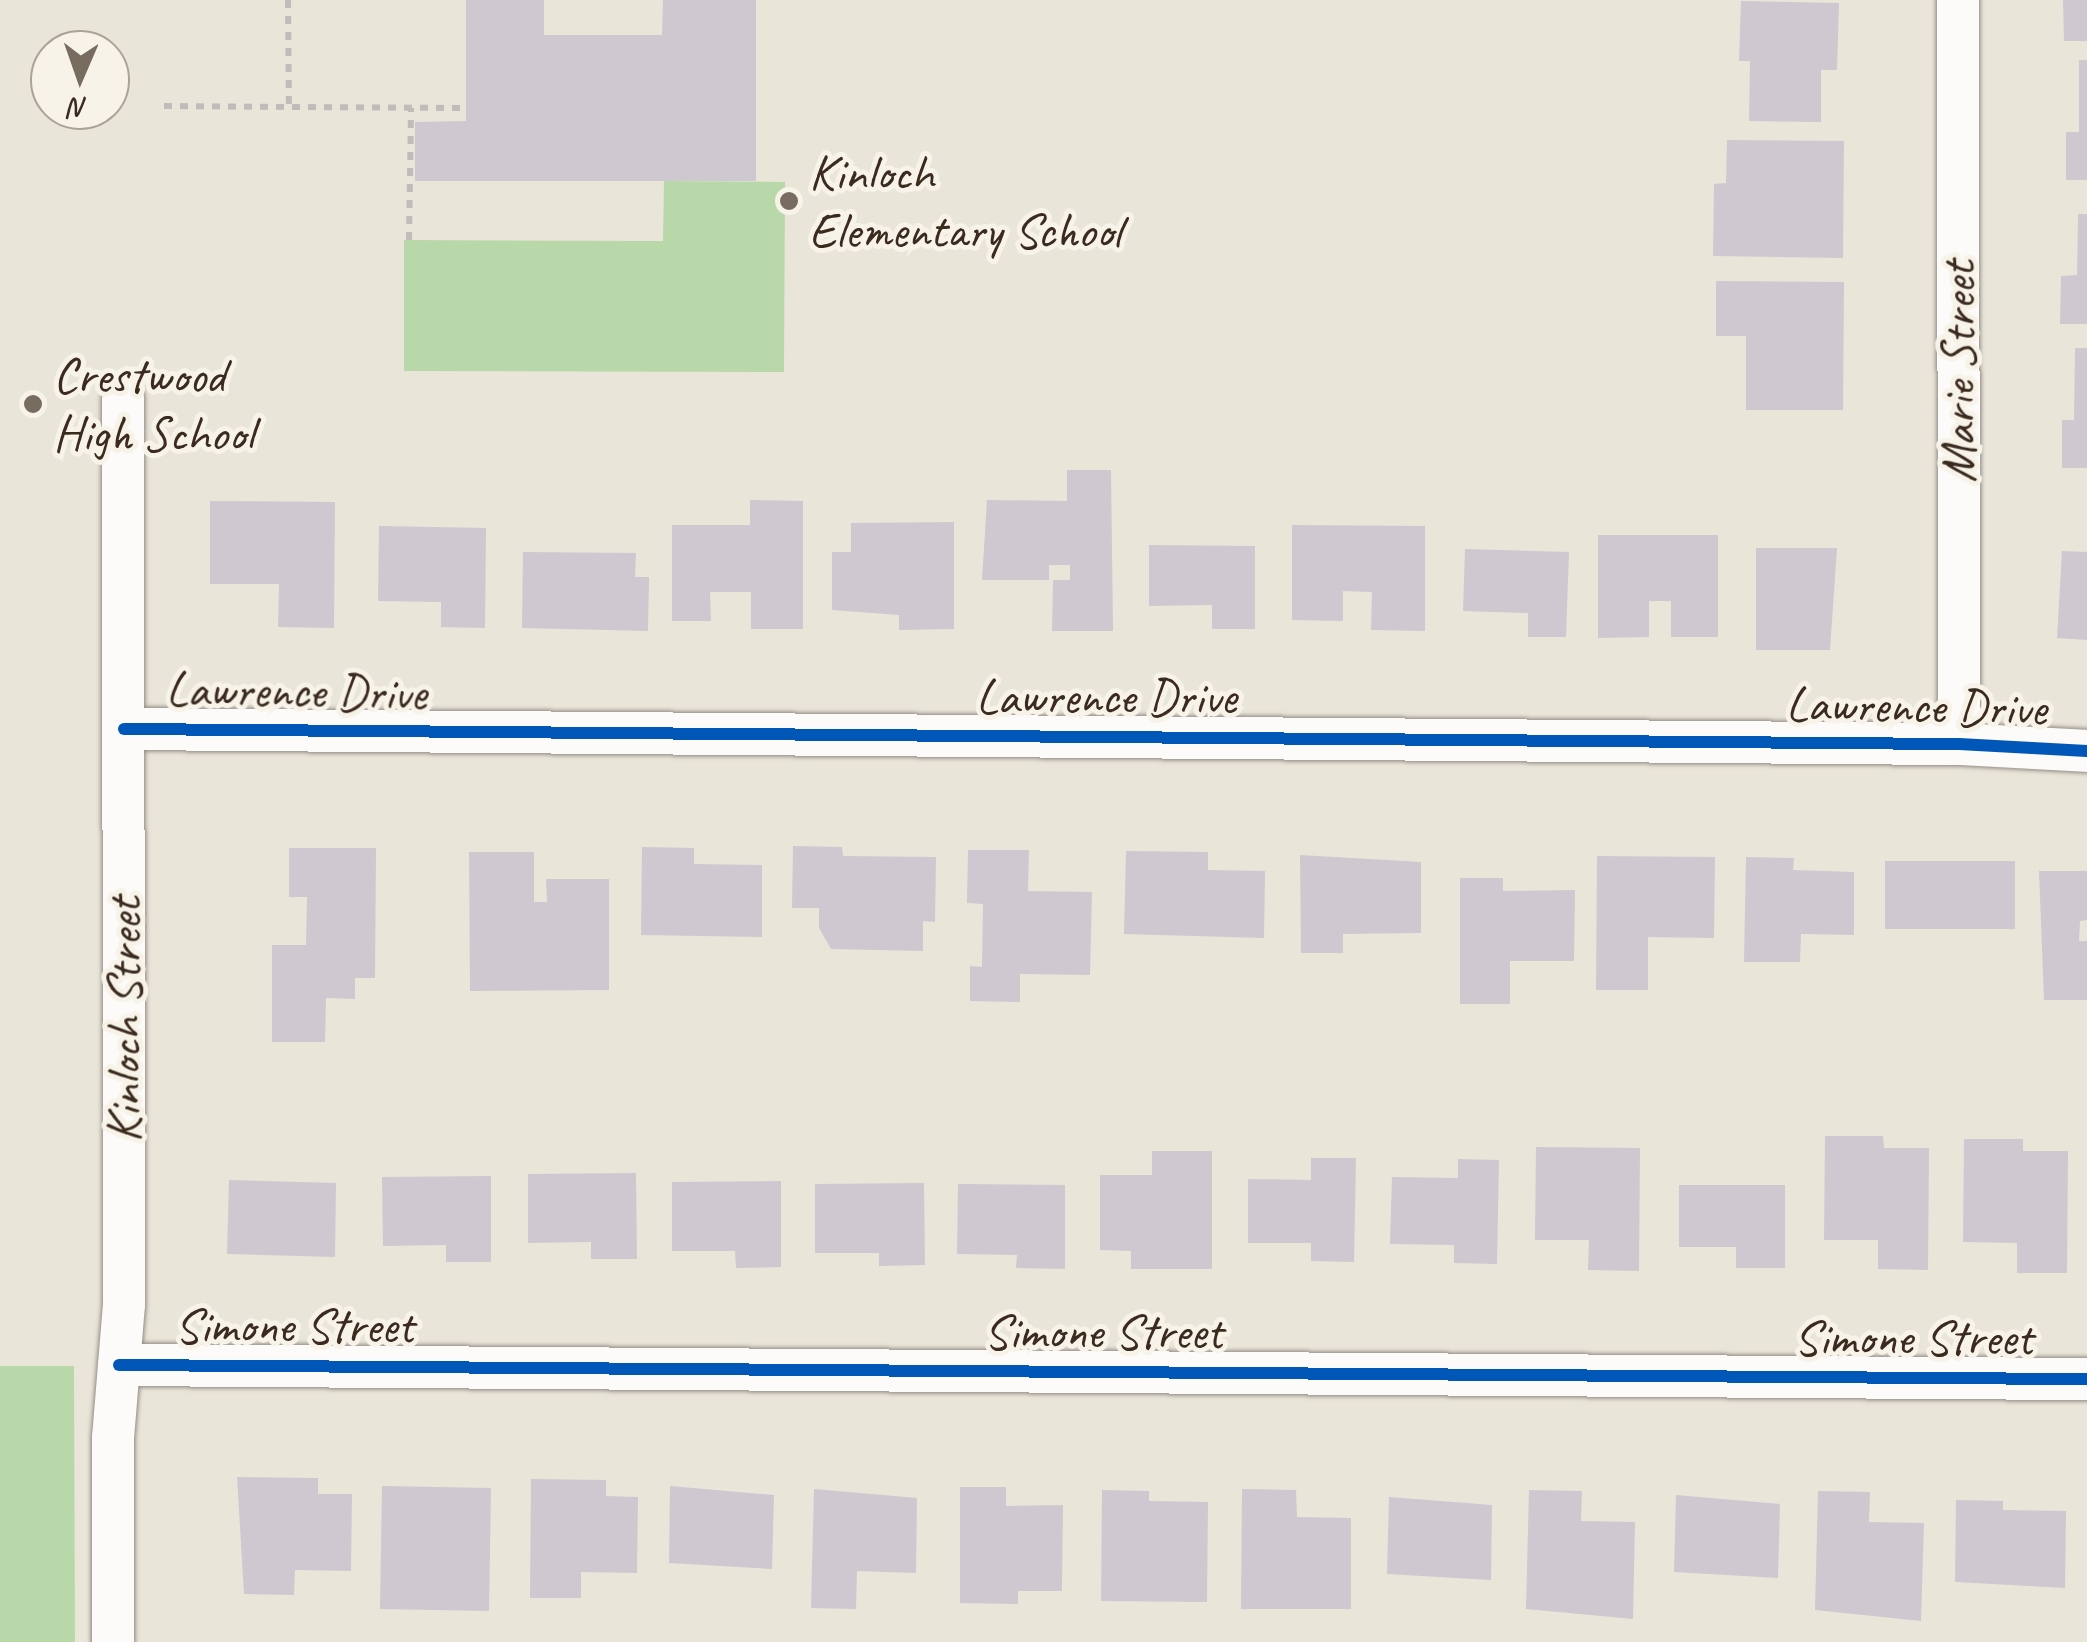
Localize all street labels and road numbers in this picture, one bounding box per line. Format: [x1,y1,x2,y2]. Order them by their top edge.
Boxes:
street label: Marie Street [1928,261,1988,483]
street label: Lawrence Drive [165,659,427,723]
street label: Lawrence Drive [975,667,1237,727]
street label: Lawrence Drive [1785,674,2047,738]
street label: Kinloch Street [94,897,154,1143]
street label: Simone Street [174,1296,414,1356]
street label: Simone Street [983,1302,1223,1362]
street label: Simone Street [1793,1308,2033,1368]

